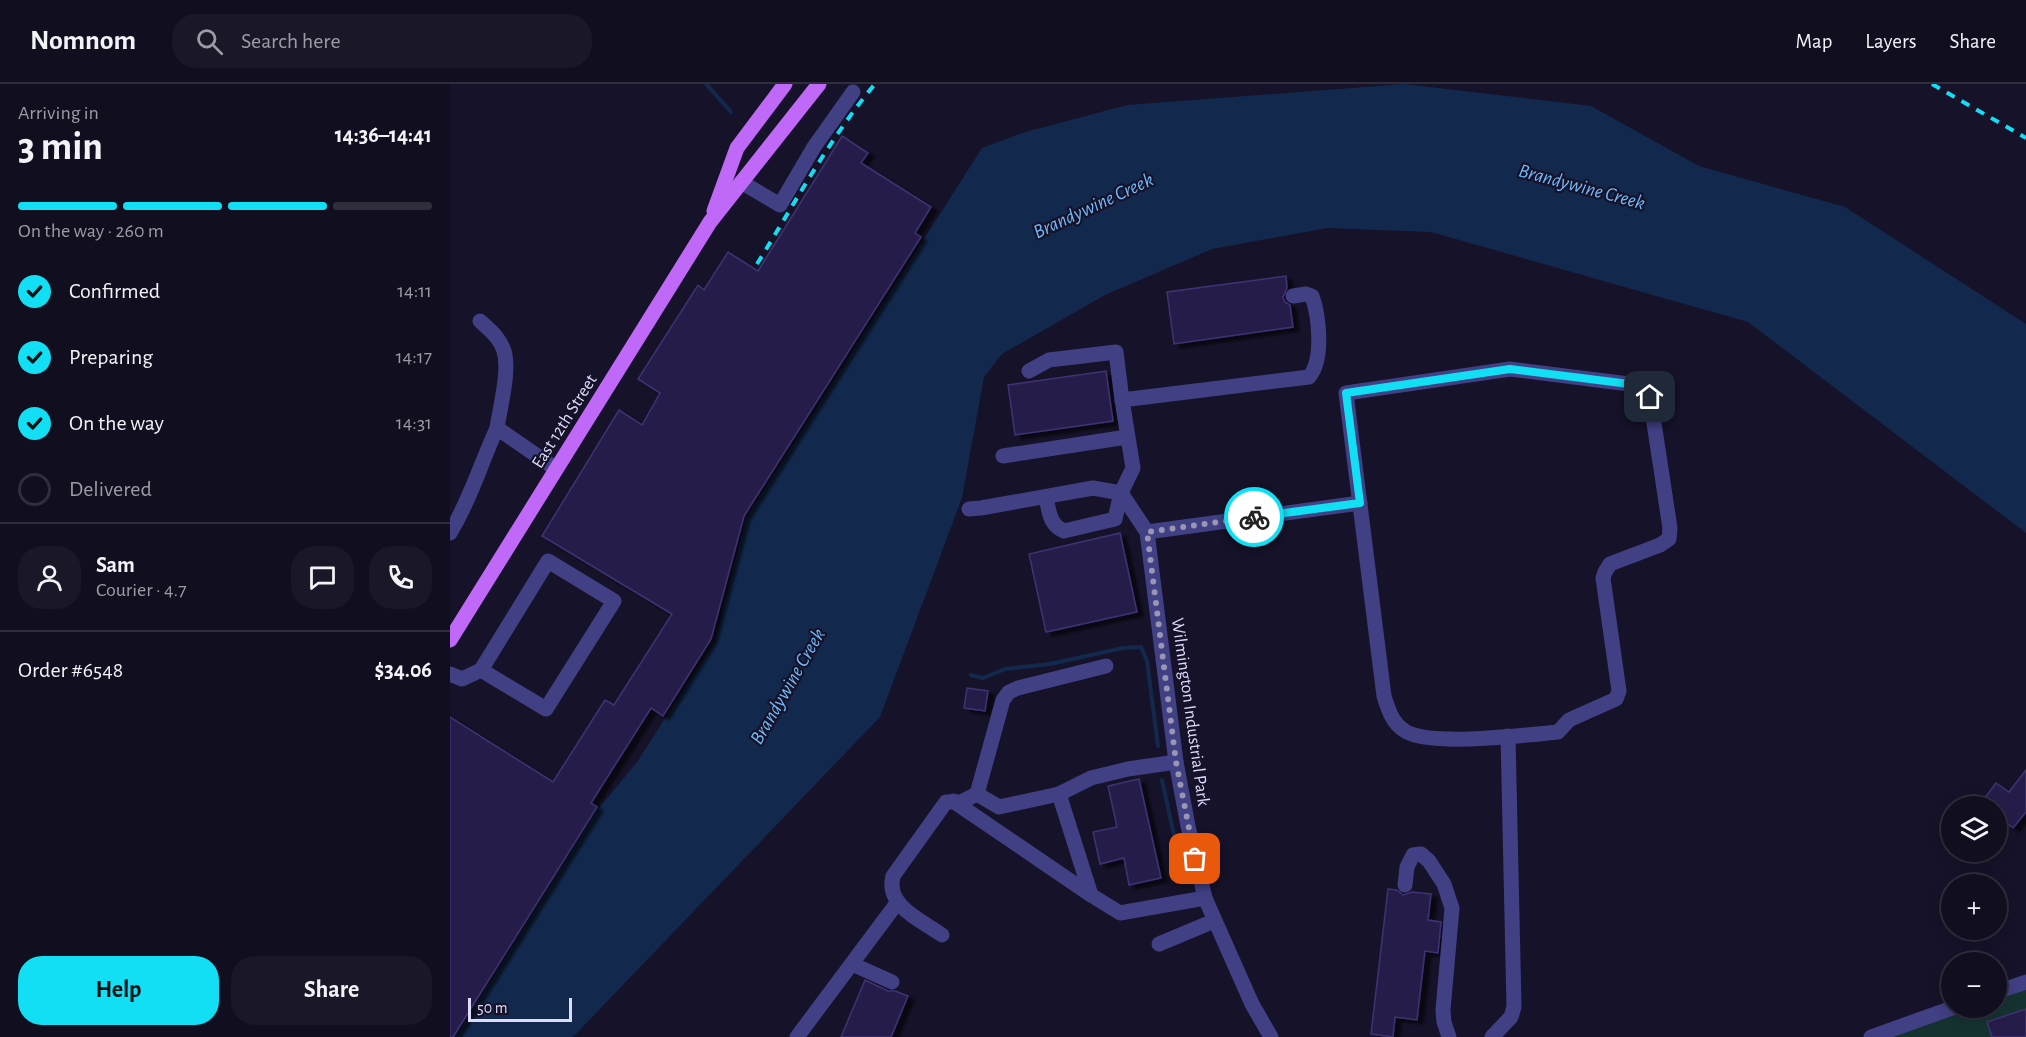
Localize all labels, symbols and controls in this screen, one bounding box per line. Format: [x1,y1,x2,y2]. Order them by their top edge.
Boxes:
search box [172,14,592,68]
icon: search [193,25,226,58]
text: Nomnom [30,27,136,55]
text: Search here [241,30,341,52]
text: Map [1796,31,1832,52]
text: Layers [1865,31,1916,52]
text: Share [1949,31,1996,52]
text: Arriving in [18,103,99,123]
text: 14:36–14:41 [335,124,432,146]
text: 3 min [18,128,103,167]
water label: Brandywine Creek [1516,160,1647,213]
water label: Brandywine Creek [1030,169,1157,242]
text: On the way · 260 m [18,221,164,241]
icon: check [18,275,51,308]
text: Confirmed [69,280,160,302]
text: 14:11 [397,281,432,301]
icon: check [18,341,51,374]
text: Preparing [69,346,153,368]
text: 14:17 [396,347,432,367]
street label: East 12th Street [529,371,601,472]
pin [1624,371,1675,422]
icon: home [1633,380,1666,413]
icon: check [18,407,51,440]
text: On the way [69,412,164,434]
text: 14:31 [396,413,432,433]
text: Delivered [69,478,152,500]
courier [1224,487,1284,547]
icon: bike [1238,501,1271,534]
button: person [18,546,81,609]
button: chat [291,546,354,609]
button: phone [369,546,432,609]
text: Sam [96,554,135,576]
text: Courier · 4.7 [96,580,187,600]
street label: Wilmington Industrial Park [1168,617,1212,808]
water label: Brandywine Creek [747,625,829,748]
text: Order #6548 [18,659,123,681]
text: $34.06 [374,659,432,681]
map controls [1941,796,2007,1018]
button: layers [1941,796,2007,862]
pin [1169,833,1220,884]
icon: bag [1178,842,1211,875]
button: + [1941,874,2007,940]
button: − [1941,952,2007,1018]
button: Help [18,956,219,1025]
button: Share [231,956,432,1025]
scale bar [468,995,572,1022]
text: 50 m [477,1000,508,1016]

